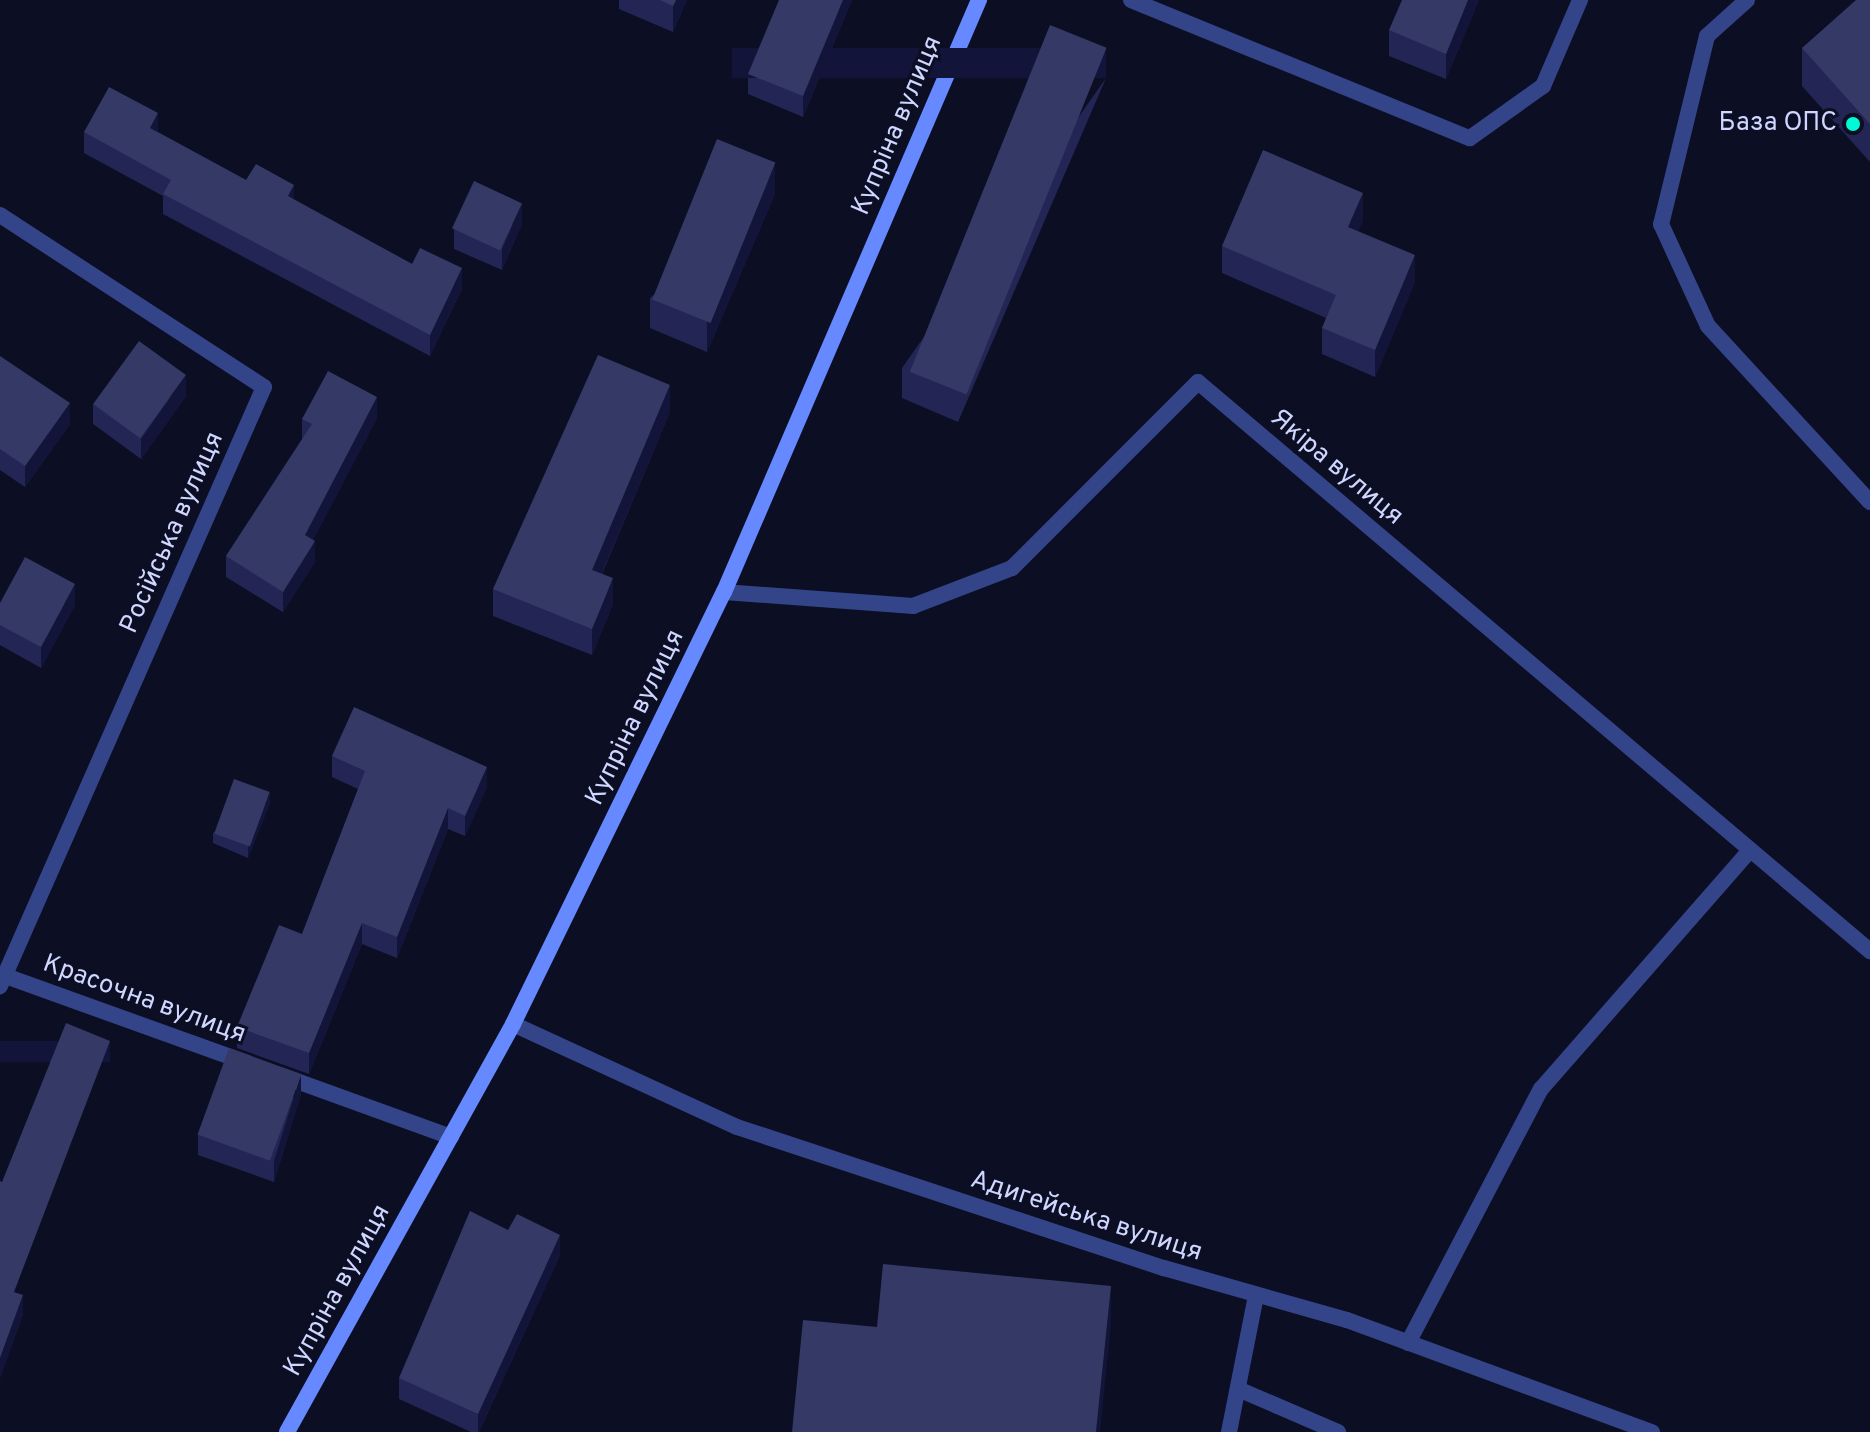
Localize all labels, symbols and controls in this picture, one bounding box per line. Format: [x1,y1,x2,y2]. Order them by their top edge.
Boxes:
street label: Купріна вулиця [846,32,950,220]
place label: База ОПС [1719,108,1837,140]
marker: База ОПС [1844,115,1862,133]
street label: Якіра вулиця [1263,403,1409,533]
street label: Російська вулиця [115,427,231,639]
street label: Купріна вулиця [580,625,692,811]
street label: Красочна вулиця [38,949,250,1051]
street label: Адигейська вулиця [966,1165,1206,1269]
street label: Купріна вулиця [278,1200,398,1382]

